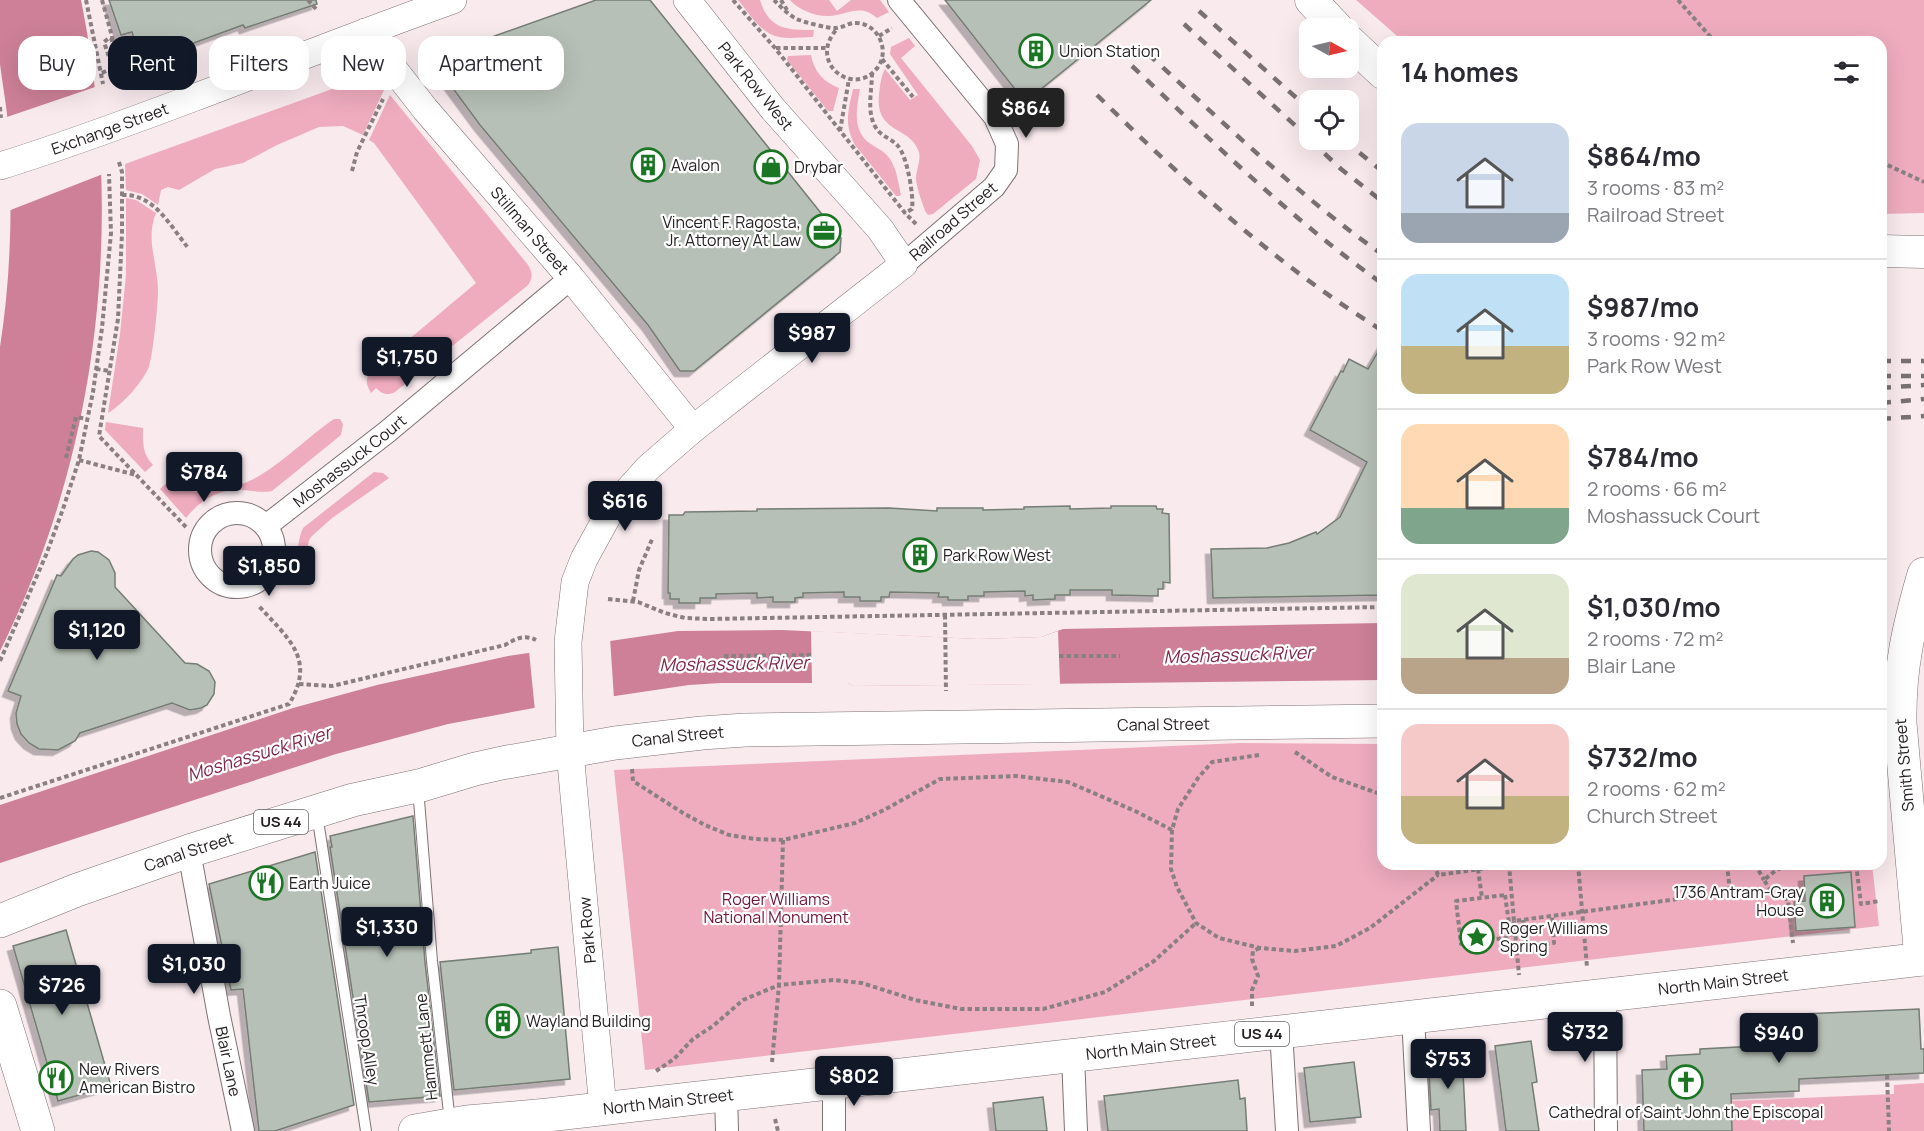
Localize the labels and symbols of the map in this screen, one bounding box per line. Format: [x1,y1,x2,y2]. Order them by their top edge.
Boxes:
north arrow [1299,18,1359,78]
building icon: Union Station [1018,33,1054,69]
street label: Park Row West [713,37,799,135]
place label: Union Station [1059,40,1160,62]
pin: $864 [990,88,1062,139]
street label: Exchange Street [48,97,171,160]
building icon: Avalon [630,147,666,183]
shop icon: Drybar [753,149,789,185]
place label: Avalon [671,154,720,176]
place label: Drybar [794,156,843,178]
street label: Railroad Street [904,177,1002,265]
street label: Stillman Street [486,182,574,279]
place label: Vincent F. Ragosta, Jr. Attorney At Law [662,211,801,251]
office icon: Vincent F. Ragosta, Jr. Attorney At Law [806,213,842,249]
pin: $987 [776,313,848,364]
pin: $1,750 [358,337,456,388]
street label: Moshassuck Court [288,409,411,512]
pin: $784 [168,452,240,503]
pin: $616 [589,481,661,532]
building icon: Park Row West [902,537,938,573]
place label: Park Row West [943,544,1051,566]
pin: $1,850 [220,546,318,597]
pin: $1,120 [48,610,146,661]
water label: Moshassuck River [1163,639,1315,669]
water label: Moshassuck River [659,650,811,676]
street label: Canal Street [1117,712,1210,736]
street label: Smith Street [1889,718,1919,812]
water label: Moshassuck River [184,719,336,786]
street label: Canal Street [631,720,725,752]
road number: US 44 [254,810,308,834]
street label: Canal Street [141,827,236,877]
restaurant icon: Earth Juice [248,865,284,901]
place label: Earth Juice [289,872,371,894]
place label: 1736 Antram-Gray House [1674,881,1805,921]
building icon: 1736 Antram-Gray House [1809,883,1845,919]
park label: Roger Williams National Monument [703,888,849,928]
street label: Park Row [573,896,601,964]
pin: $1,330 [338,907,436,958]
place label: Roger Williams Spring [1500,917,1608,957]
place icon: Roger Williams Spring [1459,919,1495,955]
pin: $1,030 [145,944,243,995]
street label: North Main Street [1657,963,1790,1000]
pin: $726 [26,965,98,1016]
street label: Throop Alley [349,993,385,1087]
street label: Hammett Lane [409,993,443,1101]
building icon: Wayland Building [485,1003,521,1039]
place label: Wayland Building [526,1010,651,1032]
pin: $732 [1549,1012,1621,1063]
pin: $940 [1743,1013,1815,1064]
road number: US 44 [1235,1022,1289,1046]
street label: Blair Lane [210,1024,246,1098]
street label: North Main Street [1085,1028,1217,1065]
pin: $753 [1412,1039,1484,1090]
pin: $802 [818,1056,890,1107]
place label: New Rivers American Bistro [79,1058,195,1098]
restaurant icon: New Rivers American Bistro [38,1060,74,1096]
church icon: Cathedral of Saint John the Episcopal [1668,1064,1704,1100]
street label: North Main Street [602,1083,735,1120]
place label: Cathedral of Saint John the Episcopal [1549,1101,1823,1123]

